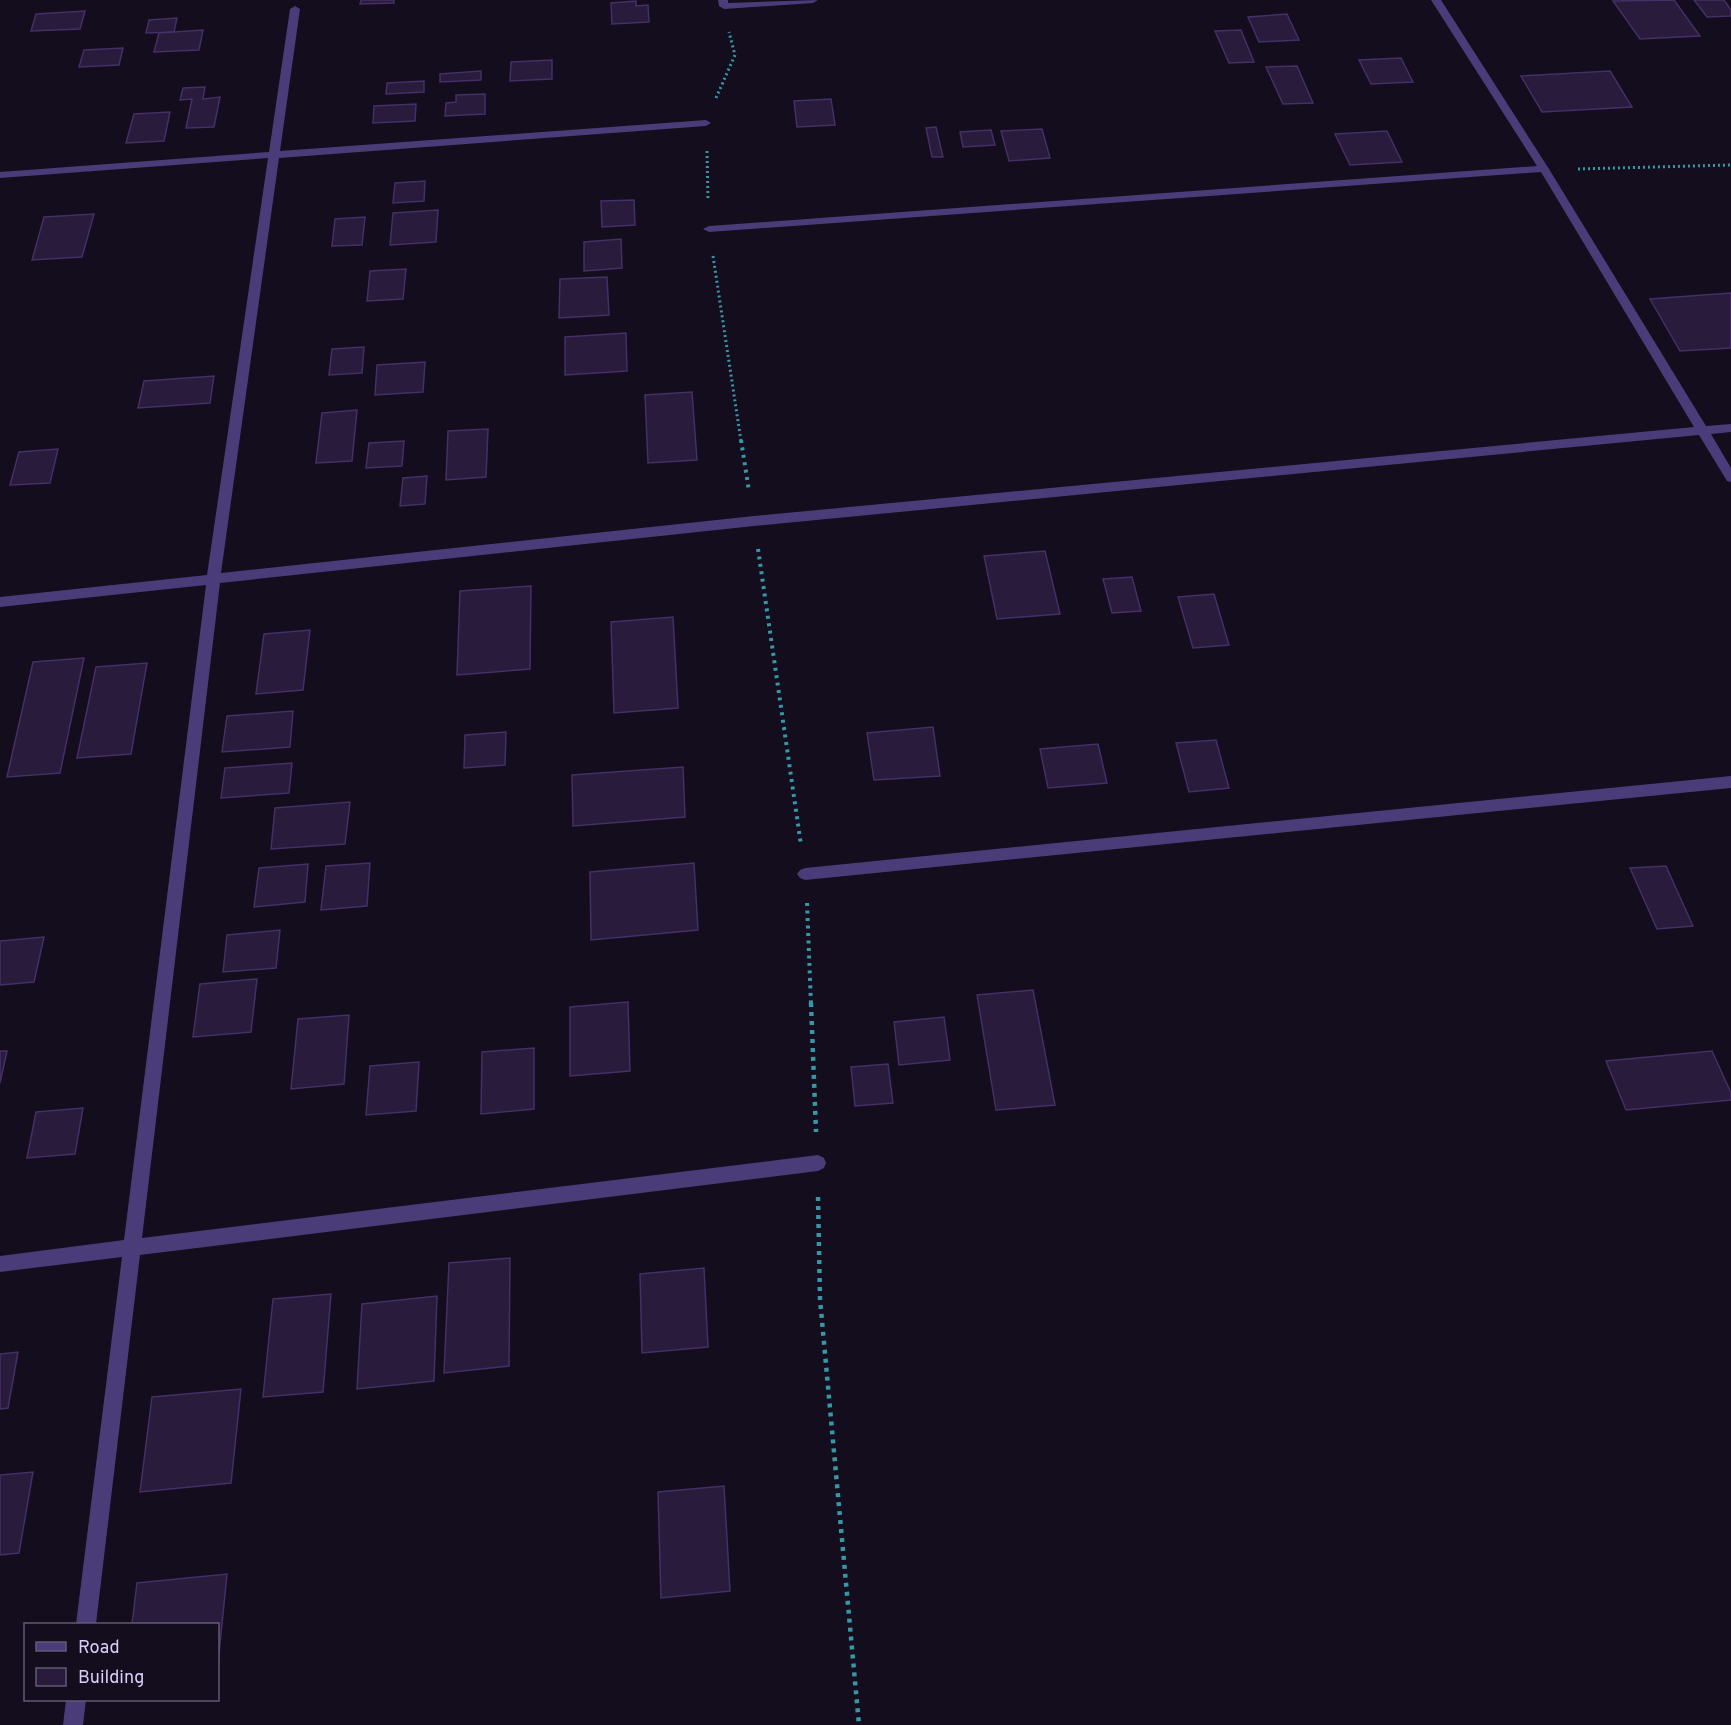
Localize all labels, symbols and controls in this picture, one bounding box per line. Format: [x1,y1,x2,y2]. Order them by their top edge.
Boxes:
legend [24,1623,219,1701]
text: Road [78,1637,120,1660]
text: Building [78,1667,144,1690]

